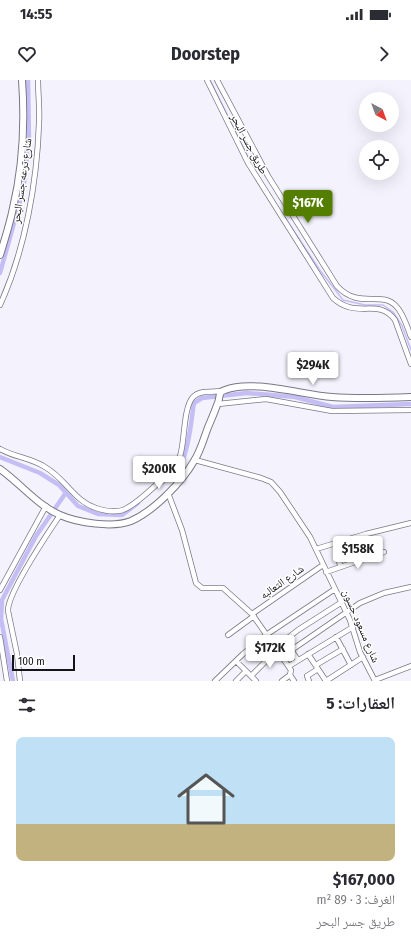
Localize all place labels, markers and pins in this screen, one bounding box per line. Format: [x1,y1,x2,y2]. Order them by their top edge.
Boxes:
pin: $167K [280,190,336,224]
pin: $294K [285,352,341,386]
pin: $200K [131,456,187,490]
pin: $158K [330,536,386,570]
pin: $172K [242,635,298,669]

